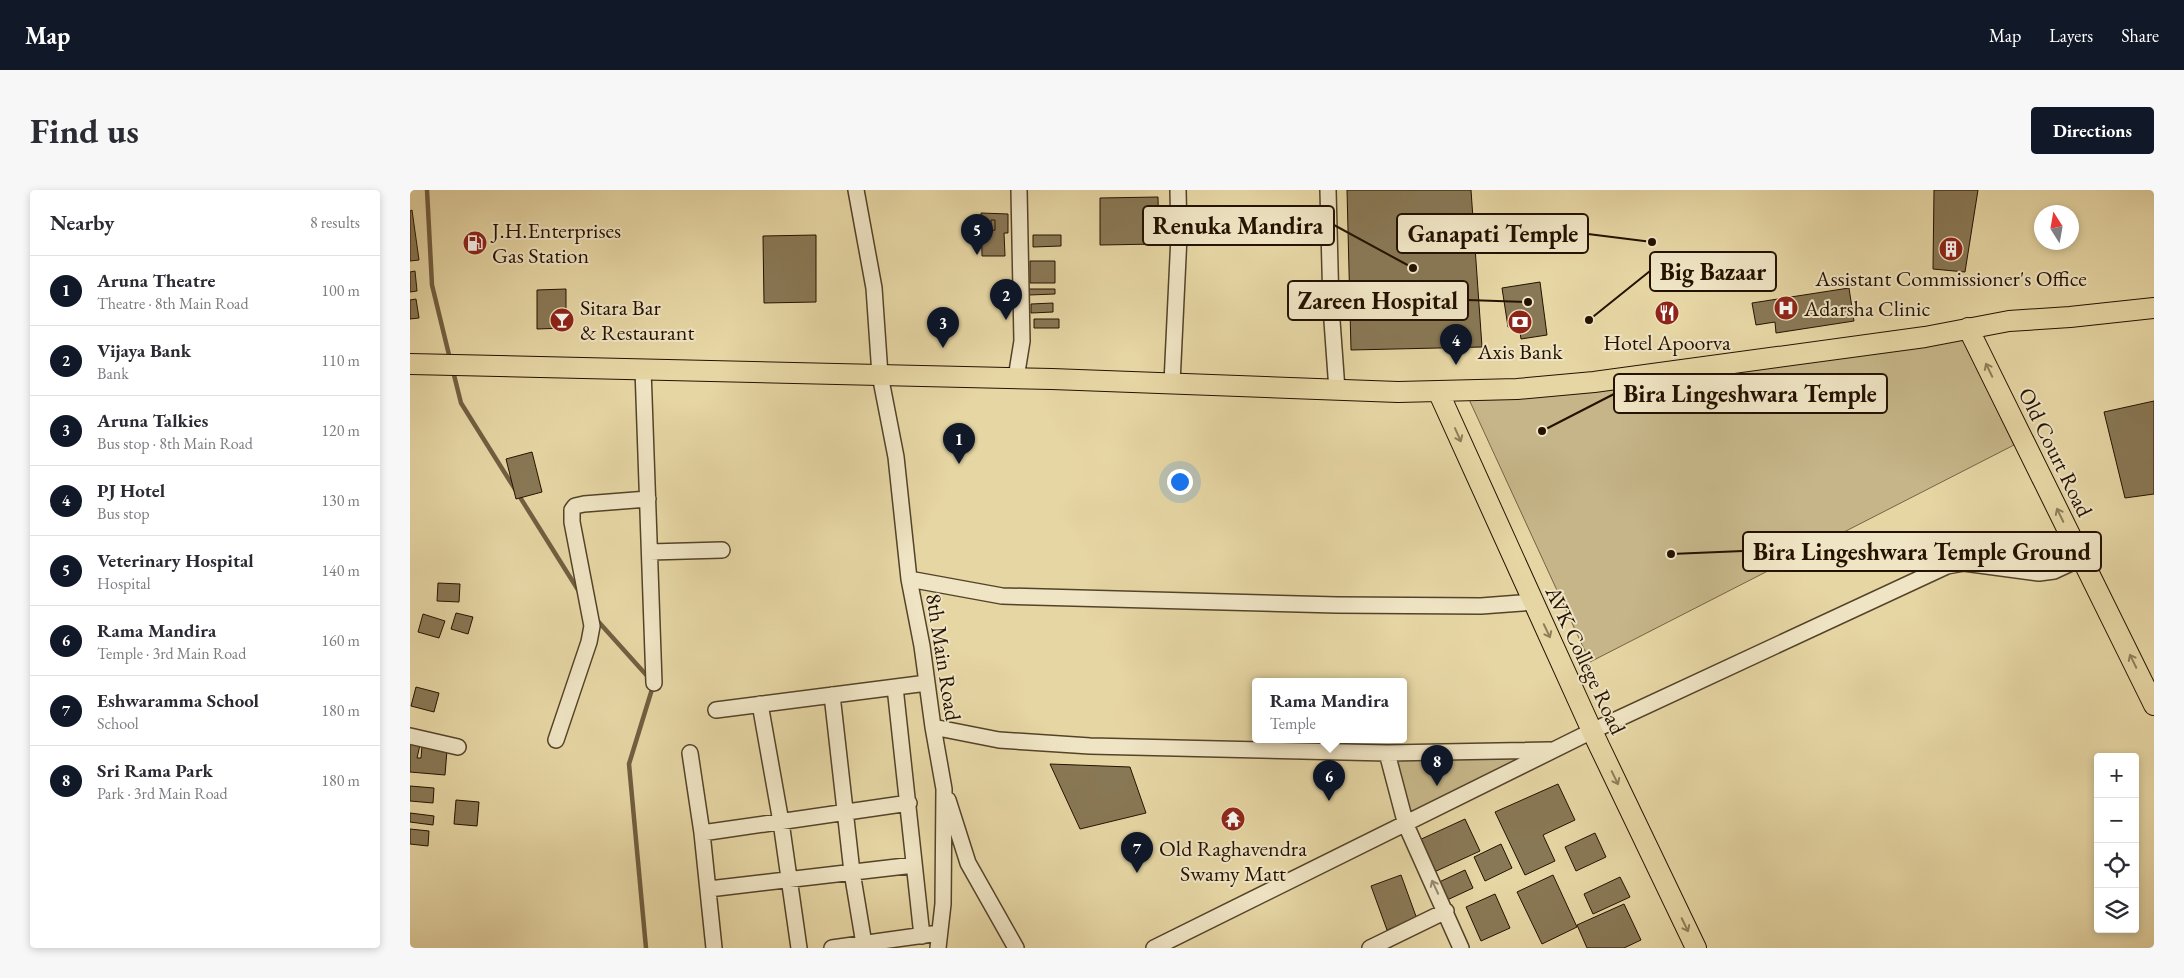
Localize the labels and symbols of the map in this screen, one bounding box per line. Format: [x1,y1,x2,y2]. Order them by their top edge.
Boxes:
north arrow [2034,205,2079,250]
callout: Renuka Mandira [1143,206,1334,245]
text: Renuka Mandira [1153,210,1324,241]
pin: 5 [961,214,993,255]
callout: Ganapati Temple [1397,214,1588,253]
place label: J.H.Enterprises Gas Station [490,216,621,270]
text: Ganapati Temple [1408,218,1578,249]
fuel station icon: J.H.Enterprises Gas Station [462,230,488,256]
building icon: Assistant Commissioner's Office [1938,236,1964,262]
callout: Big Bazaar [1650,252,1776,291]
text: Big Bazaar [1660,256,1766,288]
place label: Assistant Commissioner's Office [1814,264,2087,293]
pin: 2 [990,279,1022,320]
callout: Zareen Hospital [1288,281,1468,320]
text: Zareen Hospital [1298,285,1458,316]
place label: Sitara Bar & Restaurant [580,293,694,347]
place label: Adarsha Clinic [1803,294,1930,323]
hospital icon: Adarsha Clinic [1773,295,1799,321]
restaurant icon: Hotel Apoorva [1654,300,1680,326]
bar icon: Sitara Bar & Restaurant [549,307,575,333]
pin: 3 [927,307,959,348]
bank icon: Axis Bank [1507,309,1533,335]
pin: 4 [1440,324,1472,365]
place label: Hotel Apoorva [1603,328,1731,357]
place label: Axis Bank [1476,337,1563,366]
one-way arrow [1983,362,1993,377]
callout: Bira Lingeshwara Temple [1614,374,1887,413]
text: Bira Lingeshwara Temple [1623,378,1877,410]
street label: Old Court Road [2012,383,2100,522]
pin: 1 [943,423,975,464]
one-way arrow [1454,427,1463,442]
your location [1167,469,1193,495]
one-way arrow [2055,508,2065,523]
callout: Bira Lingeshwara Temple Ground [1743,532,2101,571]
text: Bira Lingeshwara Temple Ground [1753,536,2092,568]
street label: AVK College Road [1538,581,1633,740]
street label: 8th Main Road [919,591,968,724]
one-way arrow [1542,623,1552,638]
one-way arrow [2128,654,2137,669]
pin: 8 [1421,745,1453,786]
pin: 6 [1313,760,1345,801]
one-way arrow [1611,770,1620,785]
temple icon: Old Raghavendra Swamy Matt [1220,806,1246,832]
pin: 7 [1121,832,1153,873]
place label: Old Raghavendra Swamy Matt [1159,834,1307,888]
one-way arrow [1429,880,1439,895]
one-way arrow [1681,917,1690,932]

